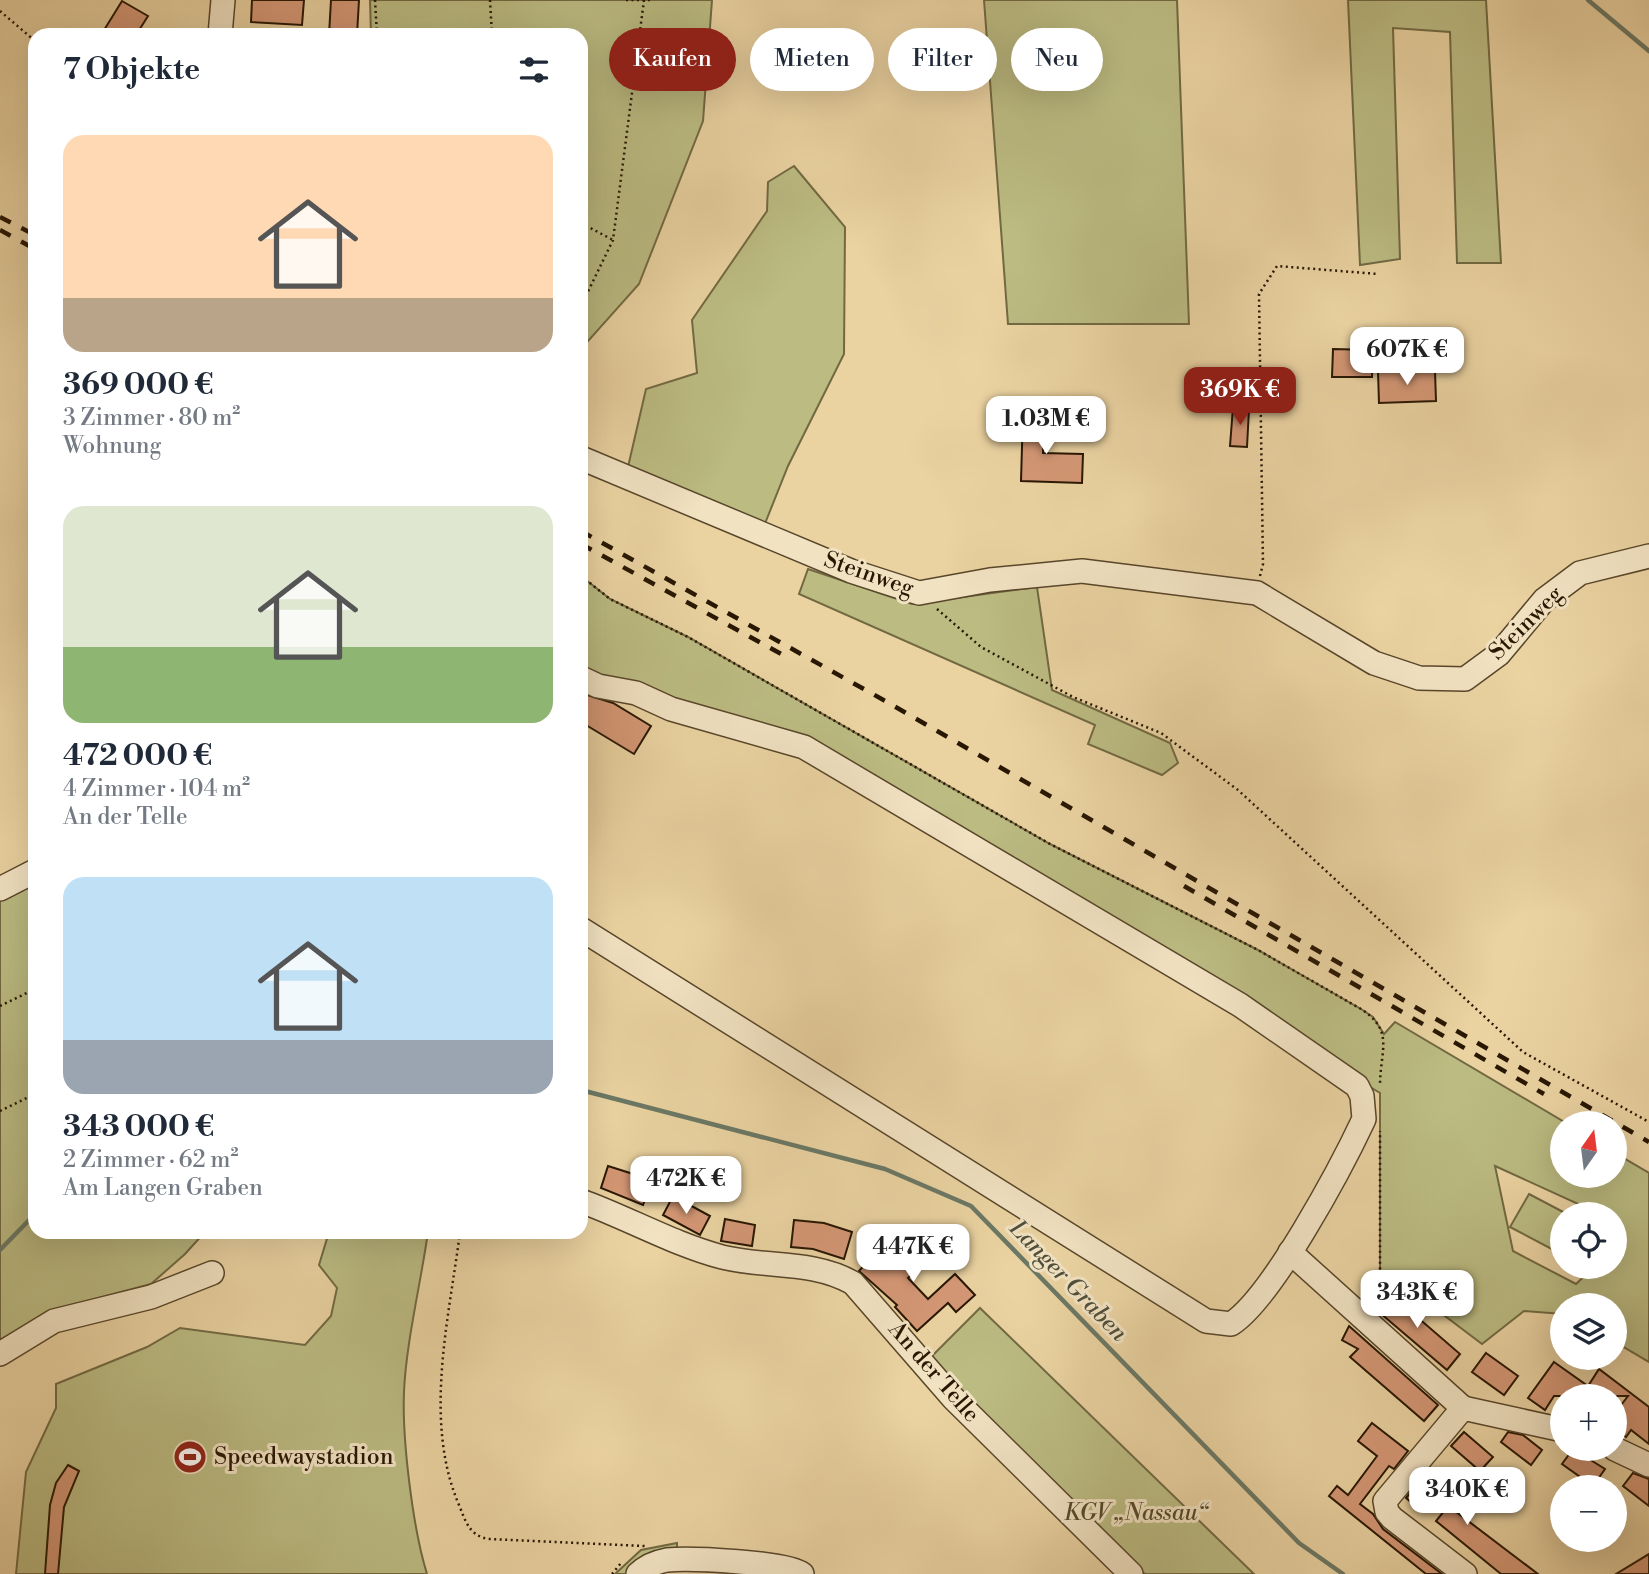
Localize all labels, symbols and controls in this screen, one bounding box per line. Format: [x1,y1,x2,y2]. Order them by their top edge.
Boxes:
chip: Kaufen [609,28,736,91]
chip: Mieten [750,28,874,91]
chip: Filter [888,28,997,91]
chip: Neu [1011,28,1103,91]
text: 7 Objekte [63,51,200,89]
icon: filters [515,51,553,89]
icon: home [245,181,371,307]
pin: 607K € [1350,328,1464,387]
text: 607K € [1366,336,1448,364]
text: 369 000 € [63,366,213,404]
pin: 369K € [1183,368,1297,427]
text: 369K € [1200,376,1280,404]
pin: 1.03M € [981,396,1111,456]
text: 3 Zimmer · 80 m² [63,404,240,432]
text: 1.03M € [1002,405,1090,433]
text: Wohnung [63,432,161,460]
street label: Steinweg [820,546,918,602]
icon: home [245,552,371,678]
street label: Steinweg [1483,580,1569,666]
text: 472 000 € [63,737,212,775]
text: 4 Zimmer · 104 m² [63,775,250,803]
text: An der Telle [63,803,188,831]
icon: home [245,923,371,1049]
text: 343 000 € [63,1108,214,1146]
north arrow [1550,1111,1628,1188]
map controls [1550,1111,1627,1552]
text: 2 Zimmer · 62 m² [63,1146,239,1174]
pin: 472K € [629,1156,743,1216]
text: 472K € [646,1165,726,1193]
text: Am Langen Graben [63,1174,263,1202]
button: locate [1550,1202,1627,1279]
water label: Langer Graben [1002,1213,1134,1348]
pin: 447K € [856,1224,970,1284]
text: 447K € [872,1233,954,1261]
pin: 343K € [1360,1270,1474,1330]
text: 343K € [1377,1279,1457,1307]
button: layers [1550,1293,1627,1370]
street label: An der Telle [882,1315,985,1428]
button: + [1550,1384,1627,1461]
sports icon: Speedwaystadion [171,1438,209,1476]
place label: Speedwaystadion [214,1443,394,1471]
pin: 340K € [1410,1468,1524,1527]
button: − [1550,1475,1627,1552]
text: 340K € [1425,1476,1509,1504]
park label: KGV „Nassau“ [1064,1499,1210,1527]

